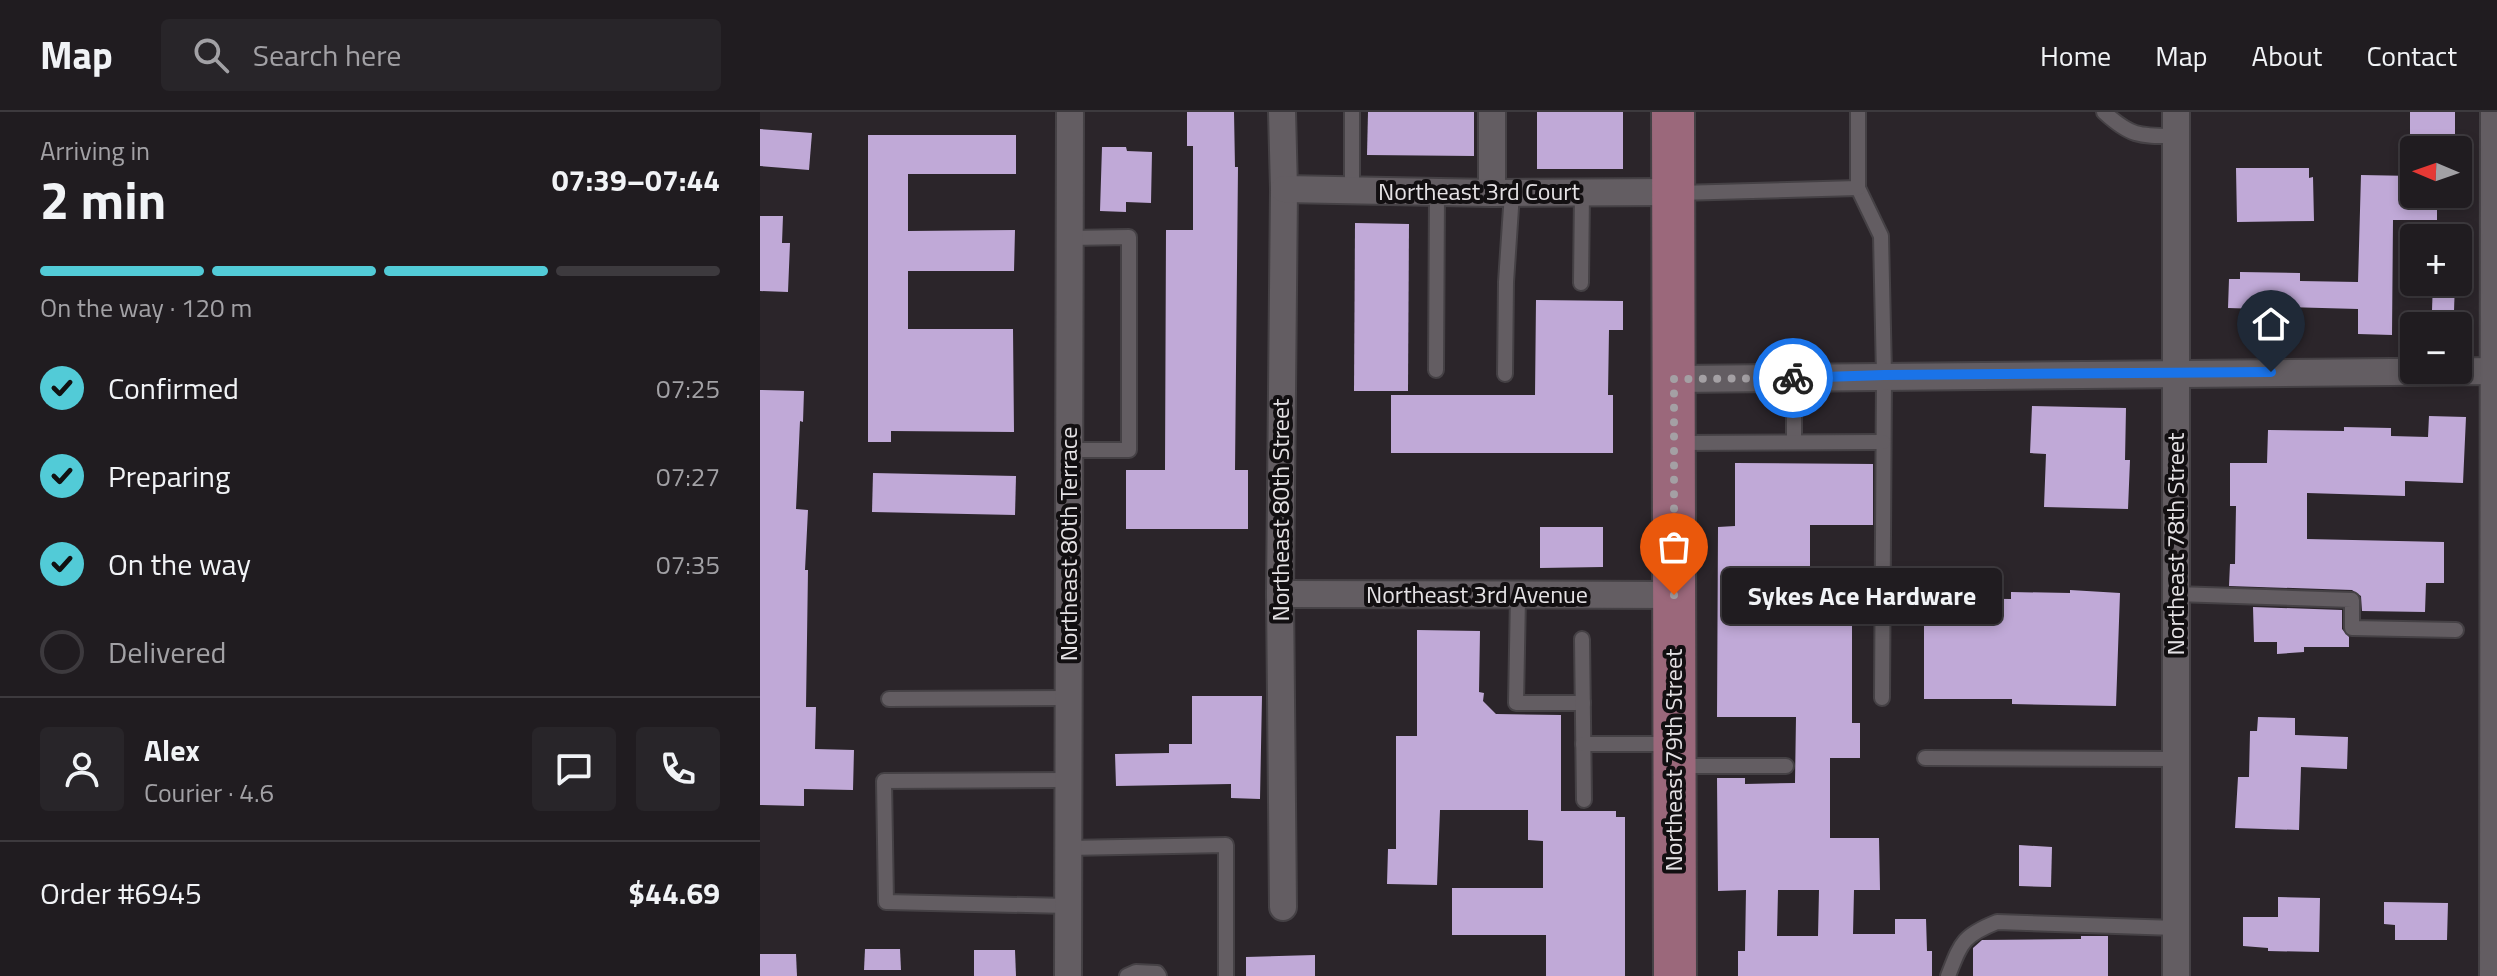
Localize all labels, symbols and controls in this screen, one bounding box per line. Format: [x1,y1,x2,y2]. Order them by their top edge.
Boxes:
search box [161,19,721,91]
text: Map [40,26,113,84]
text: Search here [253,32,402,78]
icon: search [189,33,233,77]
text: Home [2040,34,2111,77]
text: Map [2155,34,2208,77]
text: About [2252,34,2322,77]
text: Contact [2366,34,2457,77]
text: Arriving in [40,131,150,170]
north arrow [2400,136,2472,208]
map controls [2400,136,2472,384]
text: 07:39–07:44 [552,157,720,203]
text: 2 min [40,160,166,239]
street label: Northeast 3rd Court [1378,173,1580,209]
button: + [2400,224,2472,296]
text: On the way · 120 m [40,288,252,327]
pin [2237,290,2305,372]
icon: home [2249,302,2293,346]
button: − [2400,312,2472,384]
courier [1753,338,1833,418]
icon: bike [1771,356,1815,400]
text: Confirmed [108,365,239,411]
icon: check [40,366,84,410]
text: 07:25 [656,369,720,408]
street label: Northeast 80th Street [1262,398,1298,621]
street label: Northeast 80th Terrace [1050,427,1086,661]
street label: Northeast 78th Street [2157,432,2193,655]
text: Preparing [108,453,230,499]
icon: check [40,454,84,498]
text: 07:27 [656,457,720,496]
pin [1640,513,1708,595]
icon: bag [1652,525,1696,569]
text: On the way [108,541,251,587]
icon: check [40,542,84,586]
text: 07:35 [656,545,720,584]
callout: Sykes Ace Hardware [1722,567,2002,623]
street label: Northeast 3rd Avenue [1366,576,1588,612]
text: Sykes Ace Hardware [1748,576,1976,615]
text: Delivered [108,629,226,675]
street label: Northeast 79th Street [1655,648,1691,871]
button: person [40,727,124,811]
text: Alex [144,727,200,773]
button: chat [532,727,616,811]
button: phone [636,727,720,811]
text: Courier · 4.6 [144,773,274,812]
text: Order #6945 [40,870,202,916]
text: $44.69 [628,870,720,916]

